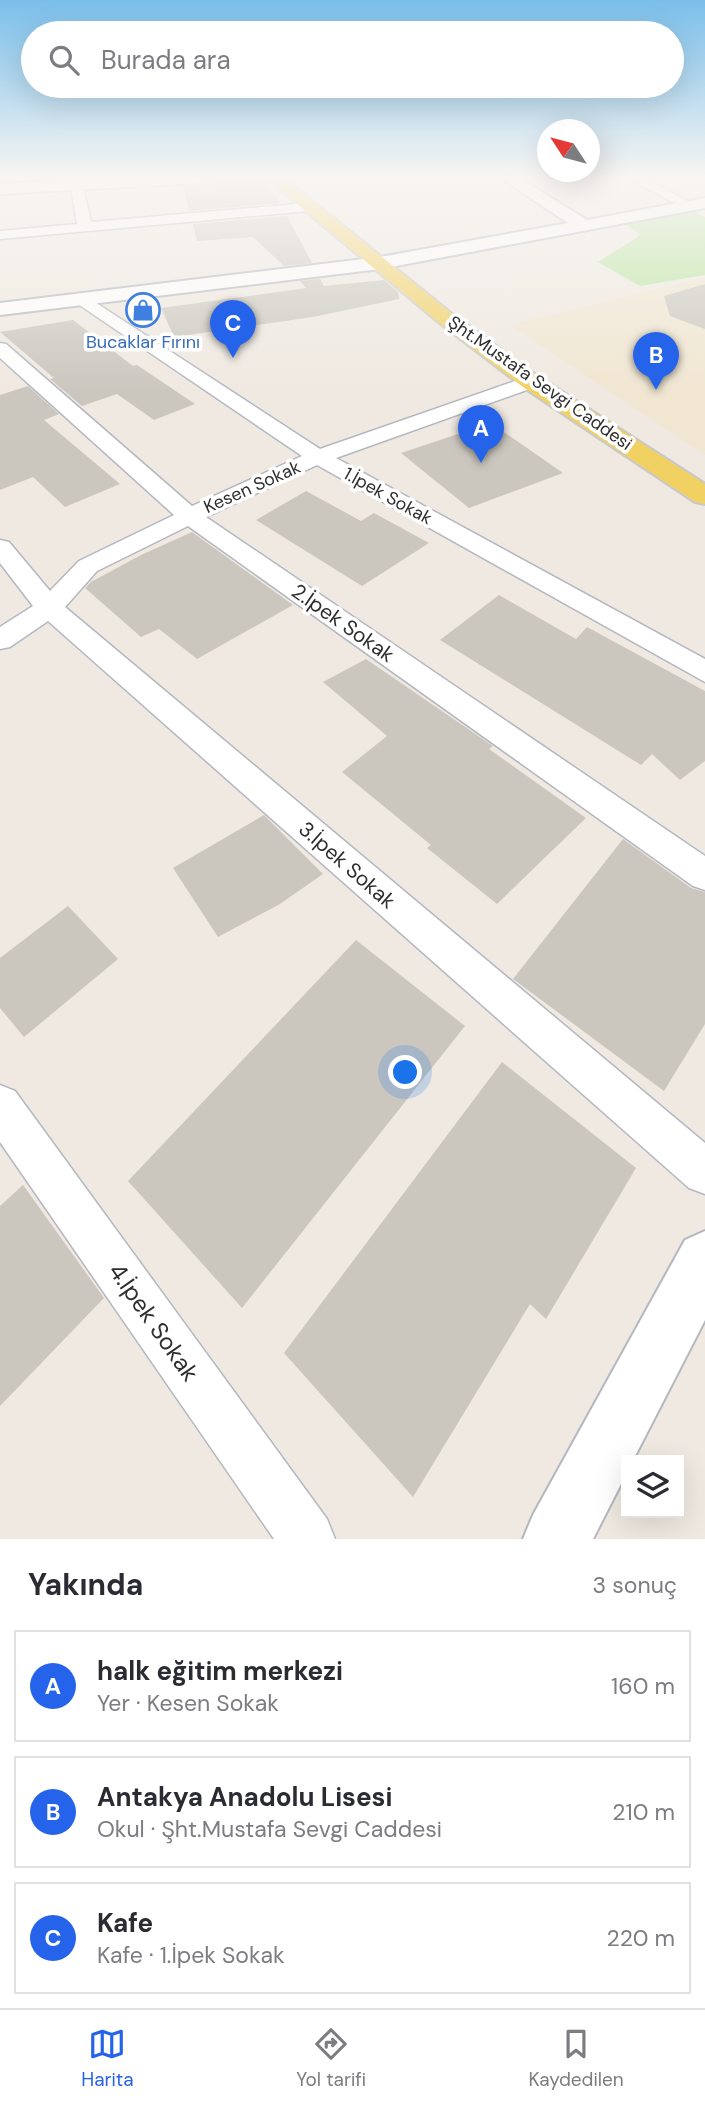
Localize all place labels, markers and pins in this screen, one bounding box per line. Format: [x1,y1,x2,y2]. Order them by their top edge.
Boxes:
shop icon: Bucaklar Fırını [124,291,162,329]
pin: C [210,300,256,358]
place label: Bucaklar Fırını [86,330,200,354]
pin: B [633,332,679,390]
pin: A [458,405,504,463]

